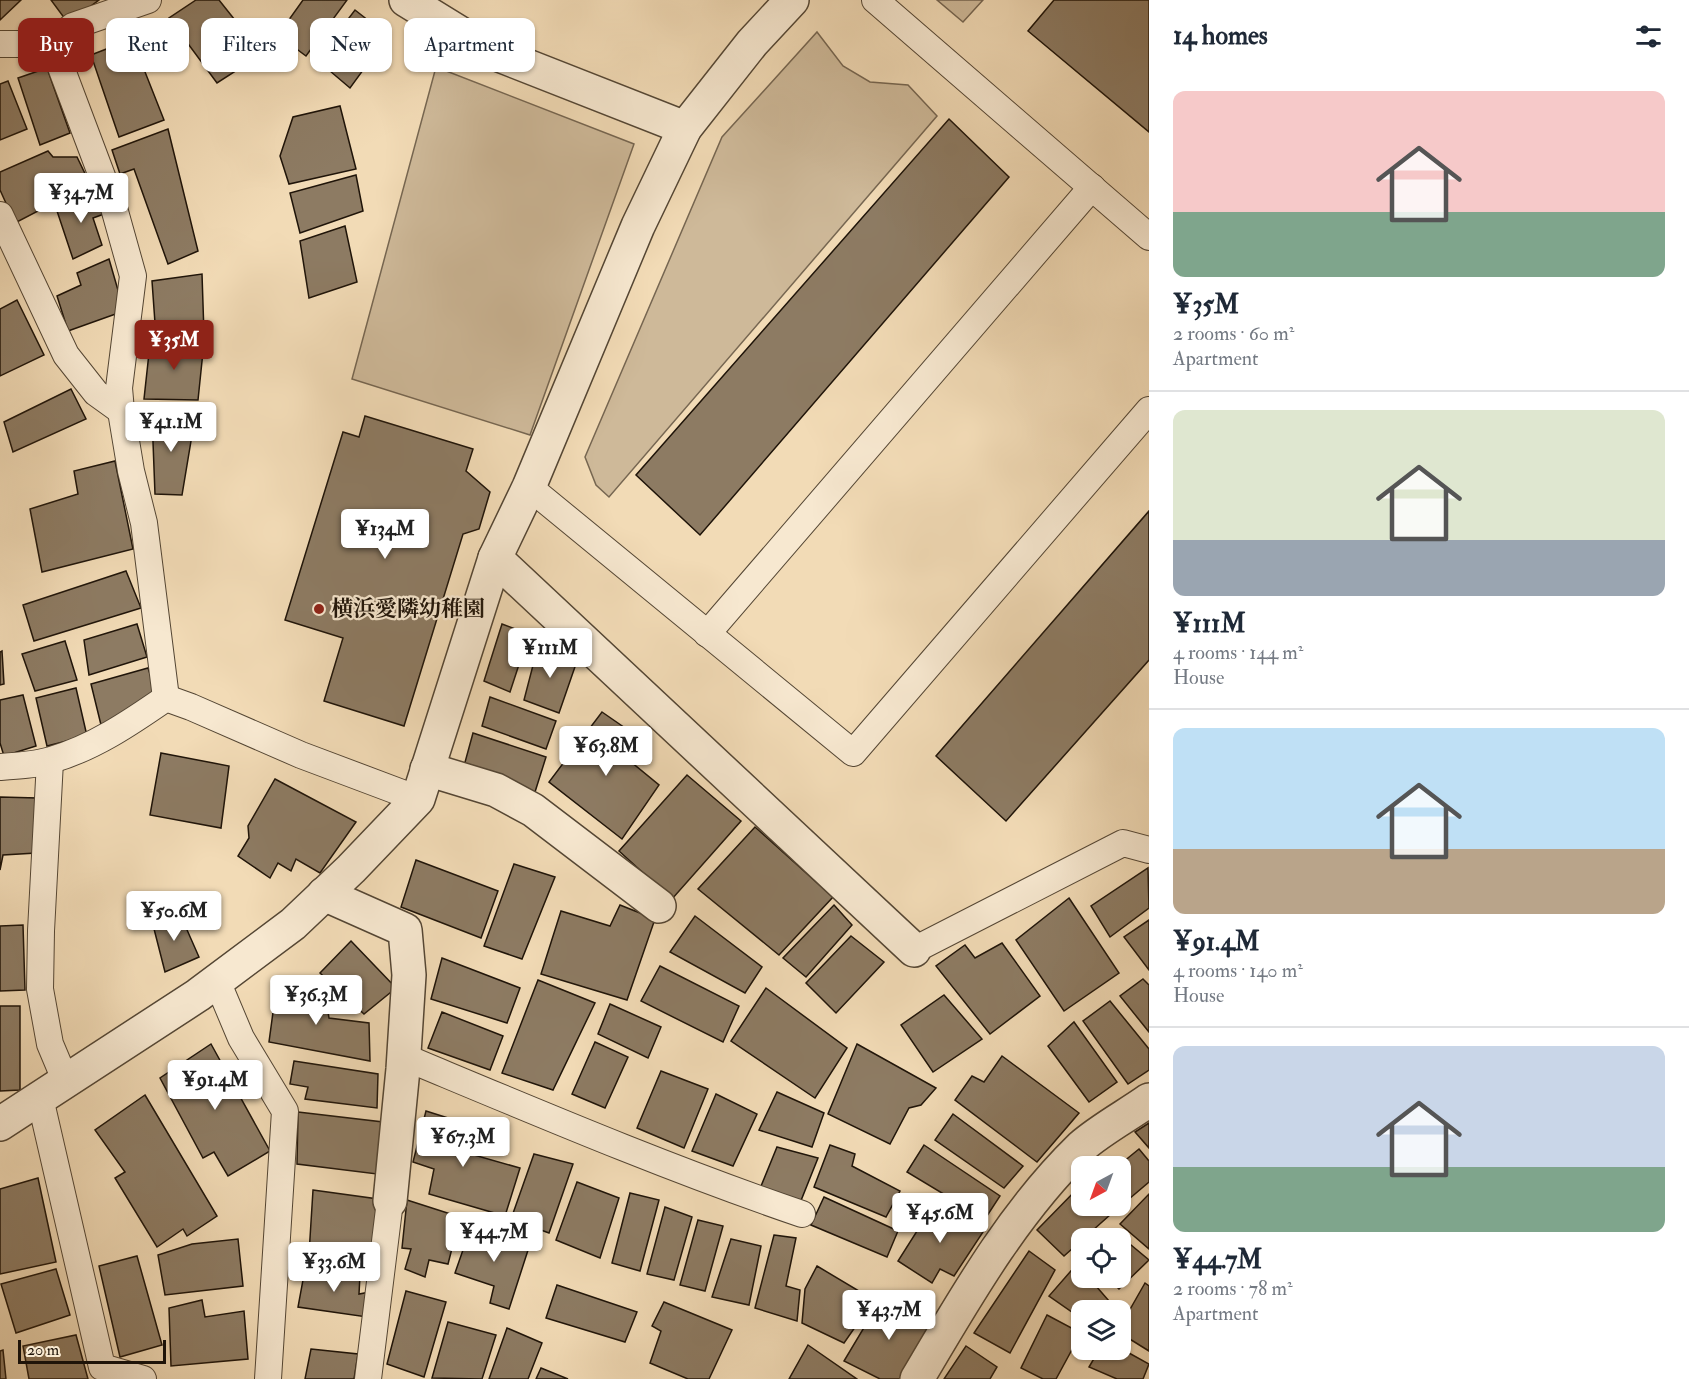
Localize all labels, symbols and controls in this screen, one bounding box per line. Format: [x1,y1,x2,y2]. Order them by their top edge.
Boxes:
chip: Buy [18,18,94,72]
chip: Rent [106,18,189,72]
chip: Filters [201,18,298,72]
chip: New [310,18,392,72]
chip: Apartment [404,18,535,72]
text: 14 homes [1173,20,1268,52]
icon: filters [1632,20,1665,53]
icon: home [1365,130,1473,238]
pin: ¥34.7M [32,173,130,224]
text: ¥34.7M [48,180,114,205]
text: ¥35M [1173,289,1239,321]
pin: ¥35M [138,320,210,371]
text: 2 rooms · 60 m² [1173,321,1294,346]
text: ¥35M [149,327,199,352]
text: Apartment [1173,346,1258,371]
pin: ¥41.1M [122,402,220,453]
text: ¥41.1M [139,409,203,434]
icon: home [1365,449,1473,557]
pin: ¥134M [343,509,427,560]
text: ¥134M [355,516,415,541]
place label: 横浜愛隣幼稚園 [331,595,485,623]
marker: 横浜愛隣幼稚園 [312,602,326,616]
text: ¥111M [1173,608,1246,640]
pin: ¥111M [508,628,592,679]
text: ¥111M [522,635,578,660]
text: 4 rooms · 144 m² [1173,640,1303,665]
text: House [1173,665,1224,690]
pin: ¥63.8M [557,726,655,777]
text: ¥63.8M [573,733,639,758]
icon: home [1365,767,1473,875]
pin: ¥50.6M [125,891,223,942]
text: ¥50.6M [140,898,208,923]
text: ¥91.4M [1173,926,1260,958]
text: 4 rooms · 140 m² [1173,958,1303,983]
pin: ¥36.3M [267,975,365,1026]
text: ¥36.3M [284,982,348,1007]
text: House [1173,983,1224,1008]
pin: ¥91.4M [166,1060,264,1111]
text: ¥91.4M [182,1067,248,1092]
icon: home [1365,1085,1473,1193]
pin: ¥67.3M [414,1117,512,1168]
text: ¥67.3M [431,1124,495,1149]
north arrow [1071,1156,1131,1216]
map controls [1071,1156,1131,1360]
pin: ¥45.6M [891,1193,989,1244]
text: ¥45.6M [906,1200,974,1225]
pin: ¥44.7M [445,1212,543,1263]
text: ¥44.7M [460,1219,528,1244]
button: locate [1071,1228,1131,1288]
pin: ¥33.6M [285,1242,383,1293]
text: ¥44.7M [1173,1244,1262,1276]
text: ¥33.6M [302,1249,366,1274]
text: 2 rooms · 78 m² [1173,1276,1293,1301]
pin: ¥43.7M [840,1290,938,1341]
text: ¥43.7M [856,1297,922,1322]
button: layers [1071,1300,1131,1360]
text: Apartment [1173,1301,1258,1326]
scale bar [18,1337,166,1364]
text: 20 m [27,1340,59,1360]

